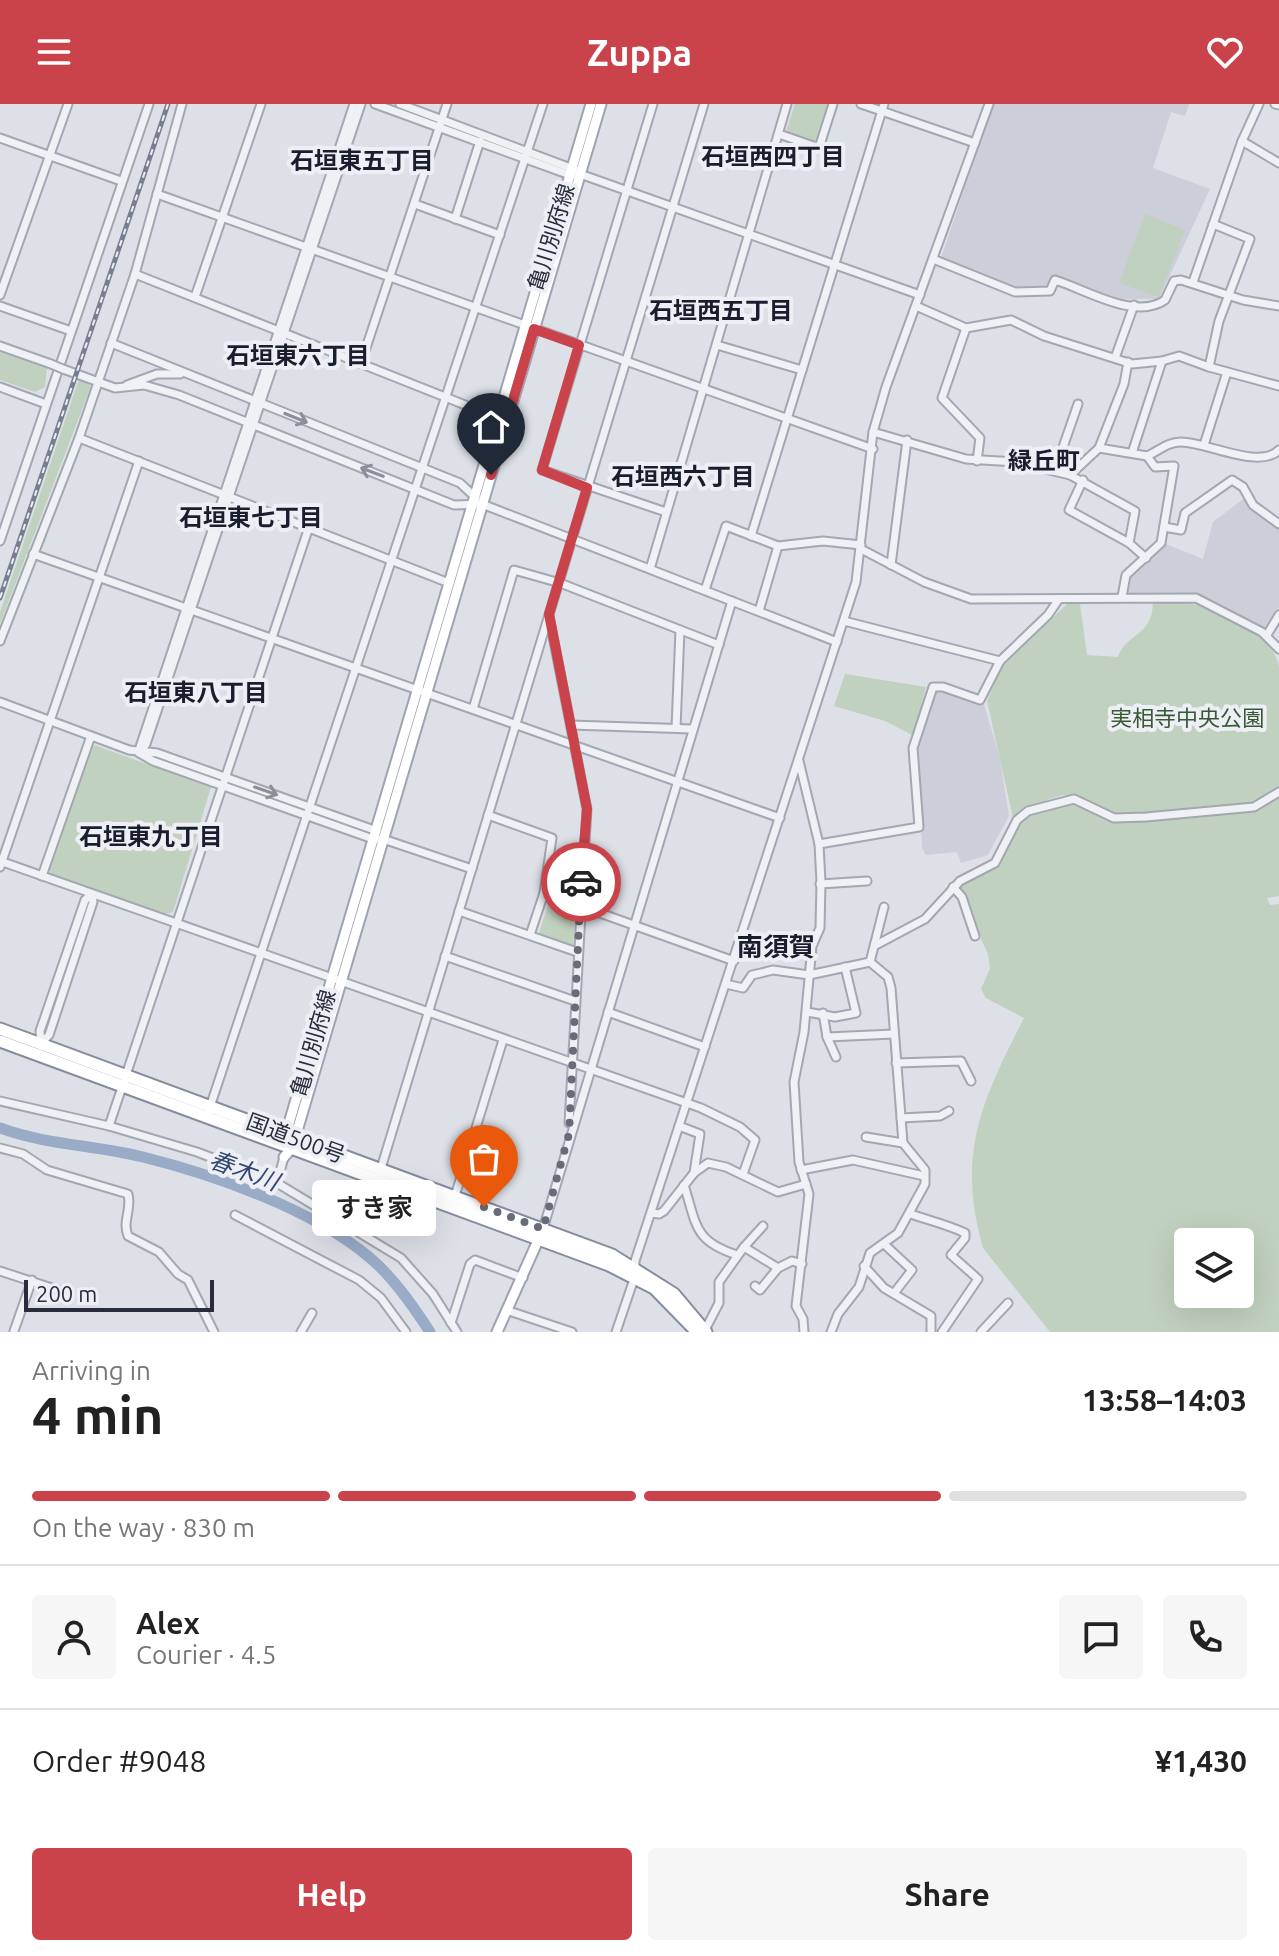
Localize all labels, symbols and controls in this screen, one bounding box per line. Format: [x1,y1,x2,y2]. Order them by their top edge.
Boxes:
icon: menu [32,30,76,74]
icon: heart [1203,30,1247,74]
text: Zuppa [587,32,692,73]
district label: 石垣西四丁目 [701,143,845,170]
district label: 石垣東五丁目 [290,147,434,174]
street label: 亀川別府線 [522,181,579,293]
district label: 石垣西五丁目 [649,297,793,324]
district label: 石垣東六丁目 [226,342,370,369]
pin [457,393,525,475]
icon: home [469,405,513,449]
one-way arrow [283,412,308,426]
district label: 緑丘町 [1008,447,1080,474]
district label: 石垣西六丁目 [611,463,755,490]
one-way arrow [360,464,385,478]
district label: 石垣東七丁目 [179,504,323,531]
district label: 石垣東八丁目 [124,679,268,706]
park label: 実相寺中央公園 [1110,705,1264,730]
one-way arrow [254,785,278,799]
district label: 石垣東九丁目 [79,823,223,850]
courier [541,842,621,922]
icon: car [559,860,603,904]
district label: 南須賀 [737,932,815,961]
street label: 亀川別府線 [285,987,340,1099]
street label: 国道500号 [243,1108,349,1167]
pin [450,1125,518,1207]
icon: bag [462,1137,506,1181]
water label: 春木川 [206,1146,285,1197]
callout: すき家 [312,1179,436,1235]
text: すき家 [335,1193,413,1222]
map controls [1174,1228,1254,1308]
button: layers [1174,1228,1254,1308]
scale bar [24,1276,214,1312]
text: 200 m [36,1281,97,1306]
text: Arriving in [32,1356,151,1385]
text: 13:58–14:03 [1082,1383,1247,1417]
text: 4 min [32,1386,163,1444]
text: On the way · 830 m [32,1513,255,1542]
button: person [32,1595,116,1679]
button: chat [1059,1595,1143,1679]
button: phone [1163,1595,1247,1679]
text: Alex [136,1606,200,1640]
text: Courier · 4.5 [136,1640,276,1669]
text: Order #9048 [32,1744,206,1778]
text: ¥1,430 [1155,1744,1247,1778]
button: Help [32,1848,632,1940]
button: Share [648,1848,1247,1940]

